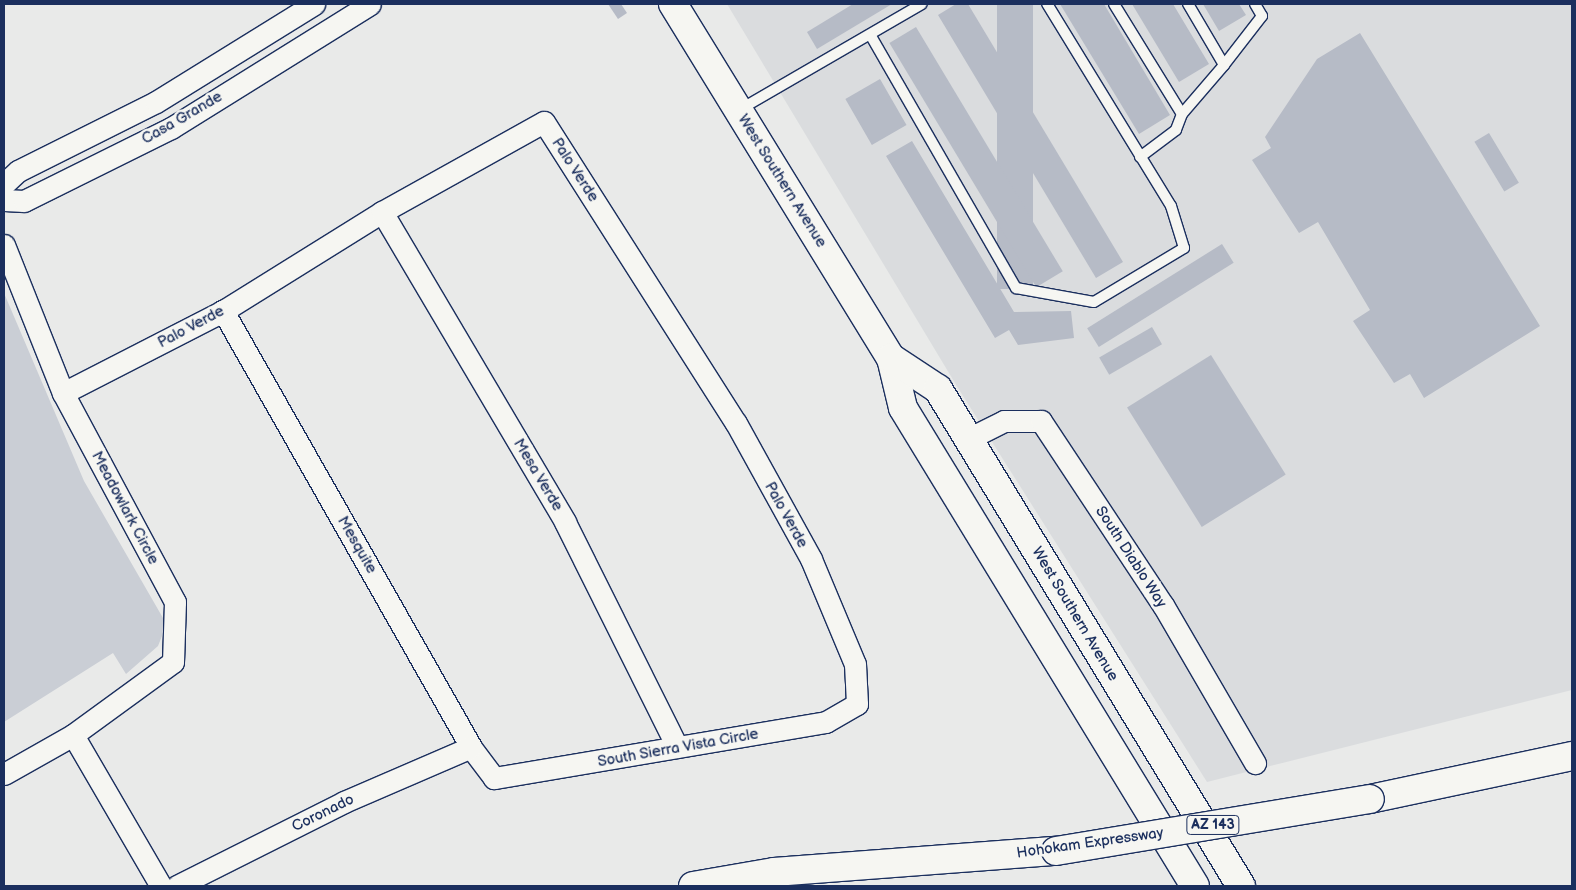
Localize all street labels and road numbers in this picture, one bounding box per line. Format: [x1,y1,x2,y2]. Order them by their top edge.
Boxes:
street label: Casa Grande [139,88,225,148]
street label: West Southern Avenue [734,111,830,251]
street label: Palo Verde [548,135,602,205]
street label: Palo Verde [155,302,227,352]
street label: Mesa Verde [509,435,567,515]
street label: Meadowlark Circle [88,448,162,568]
street label: Palo Verde [760,479,812,551]
street label: South Diablo Way [1091,503,1171,611]
street label: Mesquite [333,513,381,577]
street label: West Southern Avenue [1028,544,1122,684]
street label: South Sierra Vista Circle [596,725,760,771]
street label: Coronado [289,790,357,836]
road number: AZ 143 [1186,814,1240,836]
street label: Hohokam Expressway [1015,824,1165,862]

